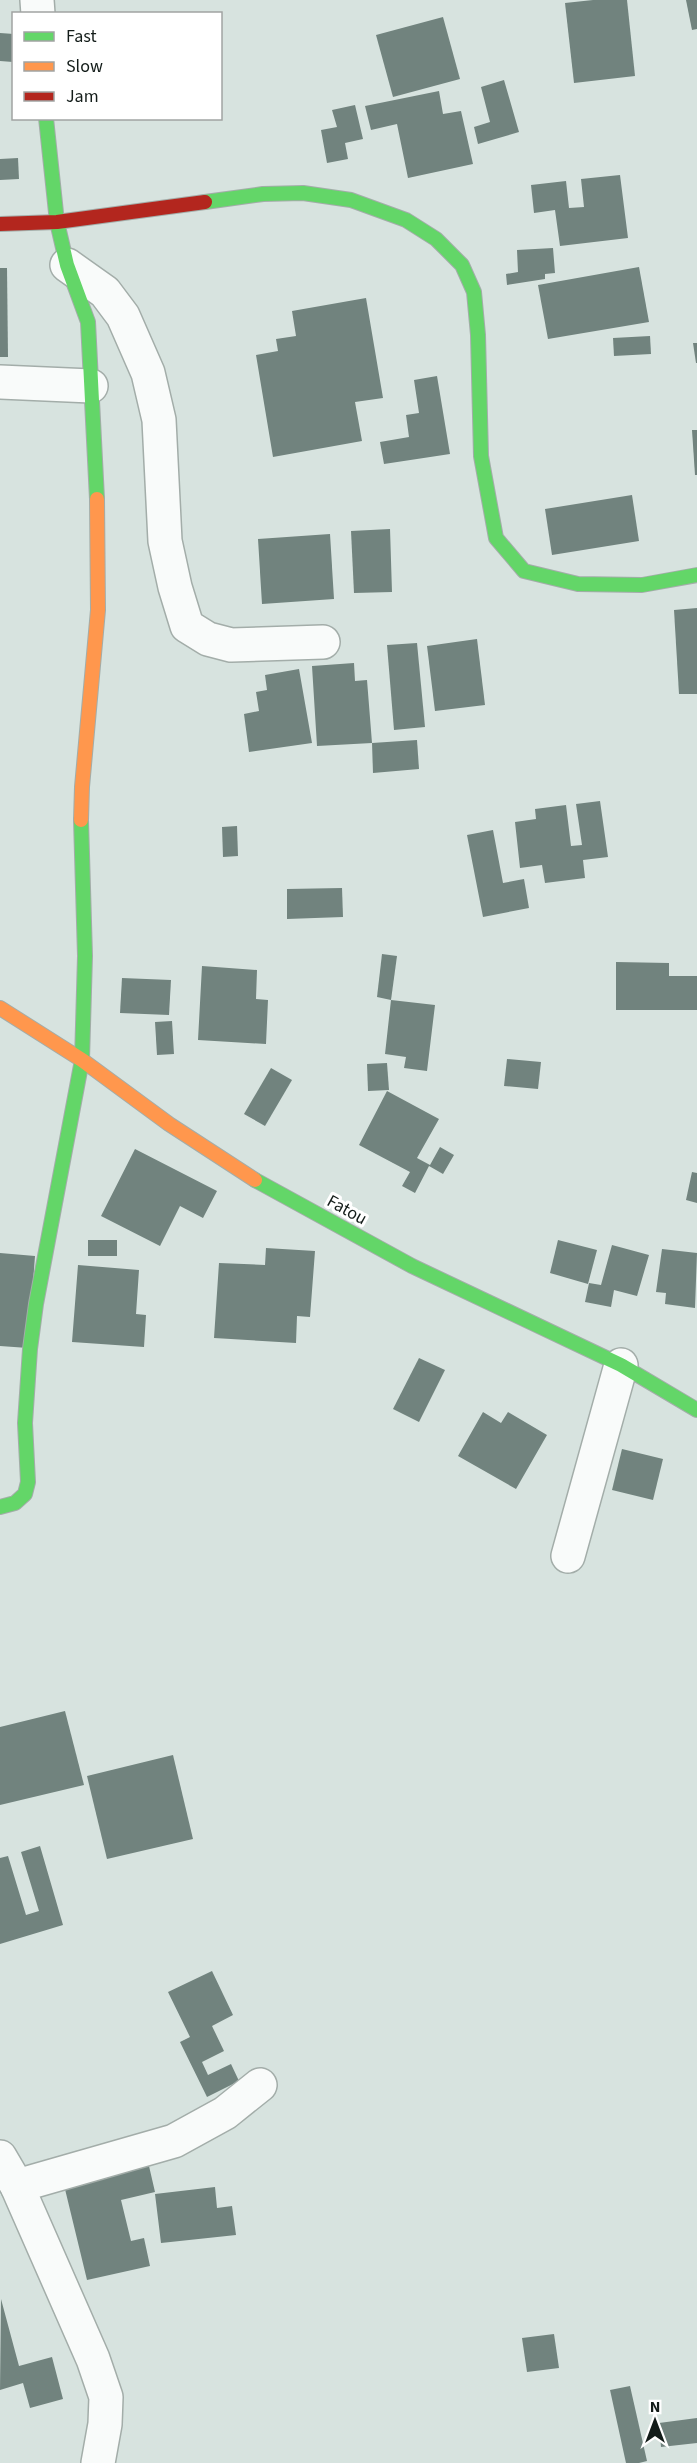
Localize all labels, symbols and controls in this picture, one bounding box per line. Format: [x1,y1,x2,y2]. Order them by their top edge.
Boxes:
legend [12,12,222,120]
text: Fast [66,24,97,49]
text: Slow [66,54,103,79]
text: Jam [66,84,99,109]
street label: Fatou [322,1189,372,1231]
north arrow [625,2391,685,2451]
text: N [650,2396,660,2418]

